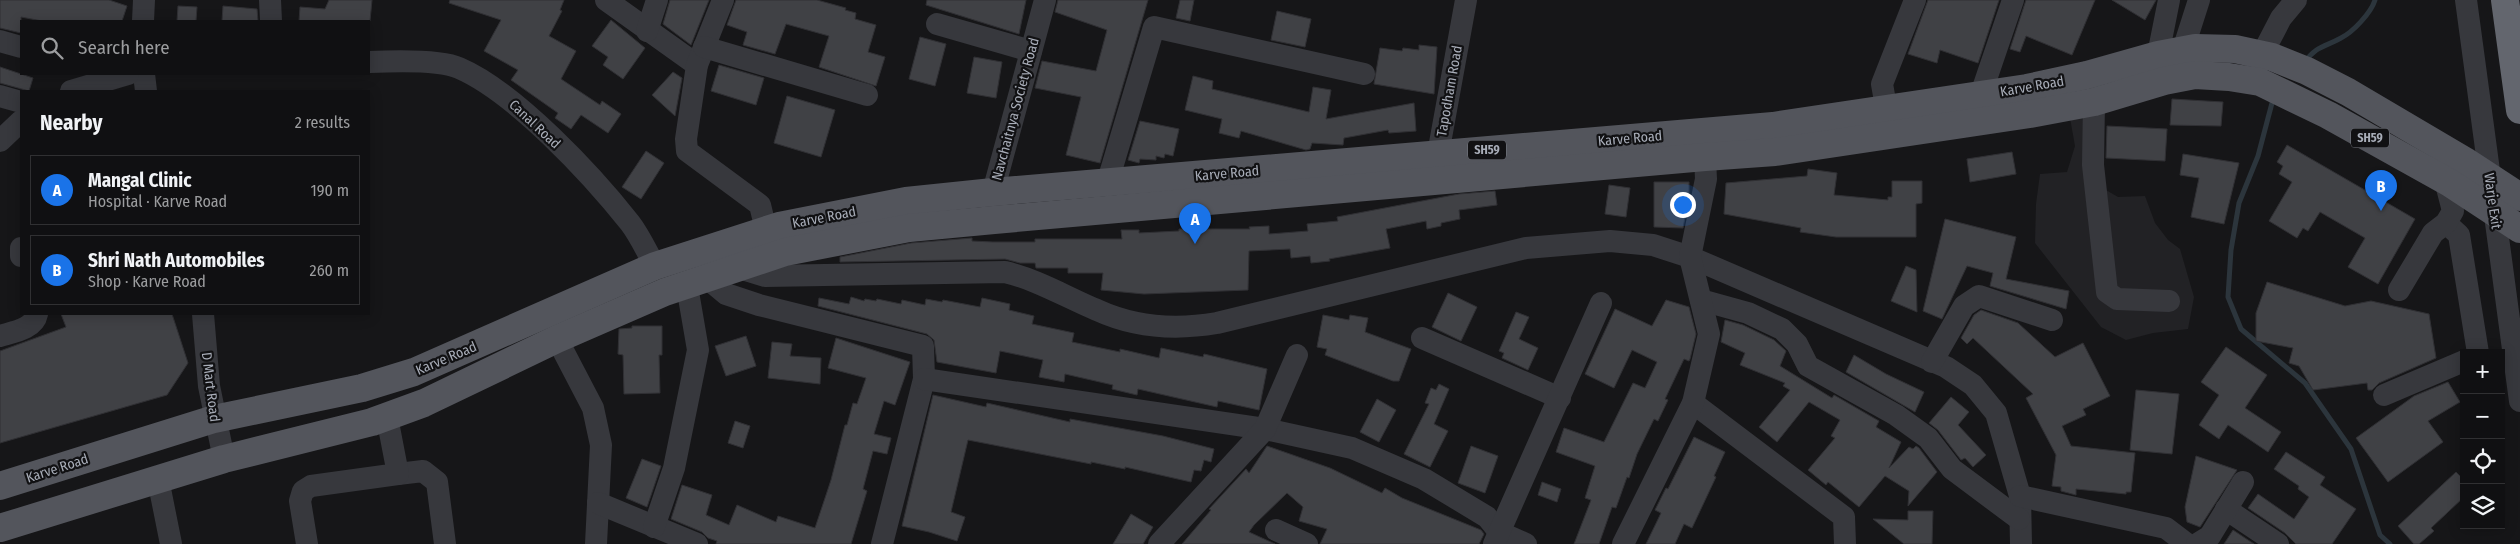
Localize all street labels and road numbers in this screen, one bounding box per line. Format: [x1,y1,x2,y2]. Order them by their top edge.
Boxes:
street label: Navchaitnya Society Road [988,36,1043,182]
street label: Tapodham Road [1433,44,1466,138]
street label: Karve Road [1999,73,2065,100]
street label: Canal Road [505,96,564,152]
street label: Karve Road [1597,127,1663,150]
road number: SH59 [2351,128,2389,148]
road number: SH59 [1468,140,1506,160]
street label: Karve Road [1194,162,1260,185]
street label: Warje Exit [2480,172,2505,230]
street label: Karve Road [791,203,857,232]
street label: Karve Road [413,338,479,379]
street label: D Mart Road [198,351,223,423]
street label: Karve Road [24,450,90,487]

